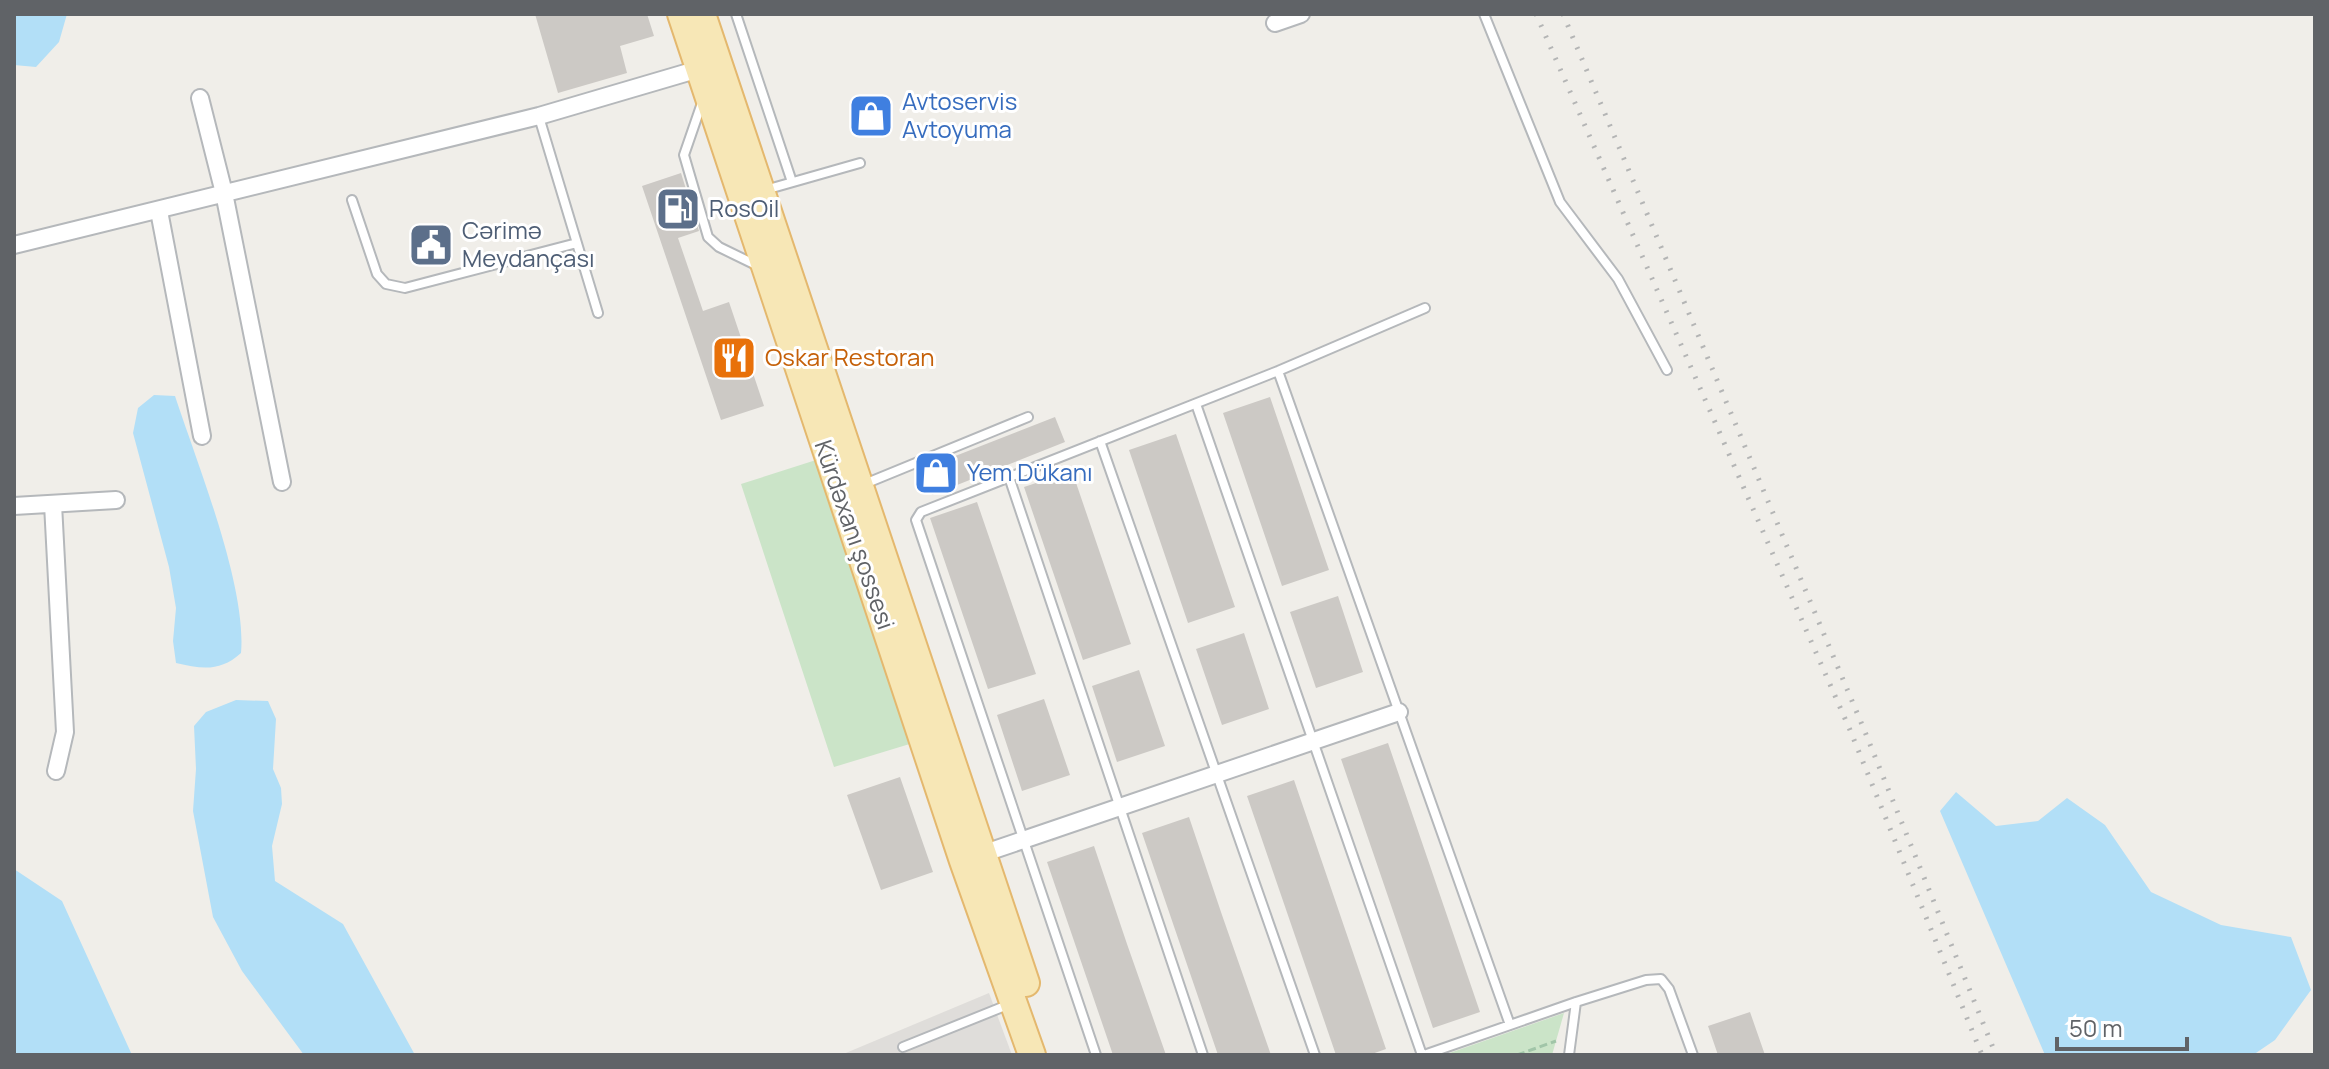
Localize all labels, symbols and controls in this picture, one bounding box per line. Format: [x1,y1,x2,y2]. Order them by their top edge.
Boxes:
place label: Avtoservis Avtoyuma [902,84,1017,145]
shop icon: Avtoservis Avtoyuma [847,92,895,140]
fuel station icon: RosOil [654,185,702,233]
place label: RosOil [709,191,779,224]
place label: Cərimə Meydançası [462,213,595,274]
public building icon: Cərimə Meydançası [407,221,455,269]
restaurant icon: Oskar Restoran [710,334,758,382]
place label: Oskar Restoran [765,340,935,373]
street label: Kürdəxanı şossesi [808,435,903,634]
shop icon: Yem Dükanı [912,449,960,497]
place label: Yem Dükanı [967,455,1093,488]
scale bar [2057,1001,2187,1051]
text: 50 m [2069,1011,2123,1044]

